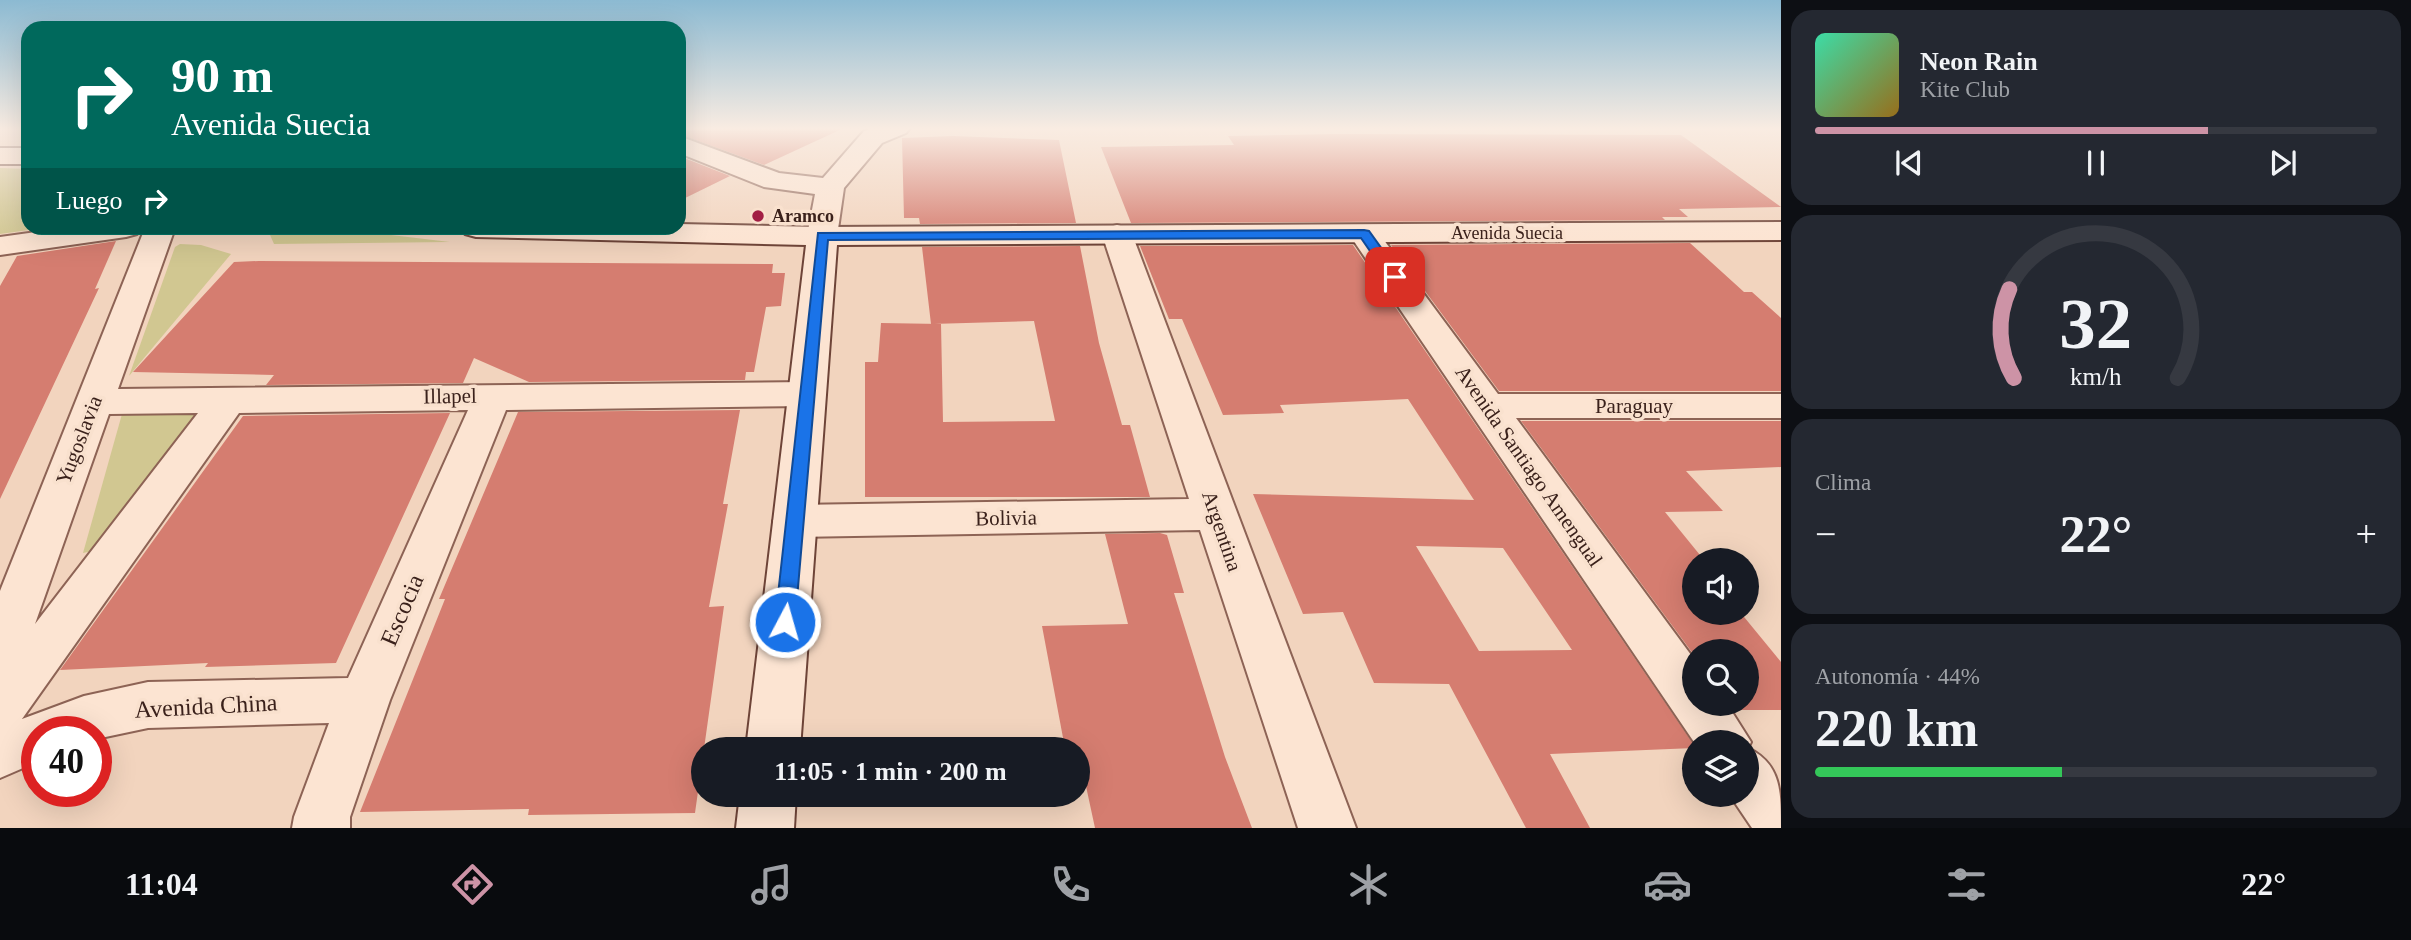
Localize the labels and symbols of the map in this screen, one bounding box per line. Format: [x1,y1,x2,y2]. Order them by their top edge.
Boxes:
place label: Aramco [772,206,834,226]
marker: Aramco [750,208,766,224]
street label: Avenida Suecia [1451,223,1563,243]
pin [1365,247,1425,307]
street label: Avenida Santiago Amengual [1450,361,1608,571]
street label: Illapel [423,384,477,408]
street label: Yugoslavia [51,392,107,488]
street label: Paraguay [1595,394,1674,418]
street label: Argentina [1197,488,1247,575]
street label: Bolivia [975,505,1038,531]
street label: Escocia [375,570,429,649]
position arrow [748,585,822,659]
street label: Avenida China [134,689,278,723]
speed limit sign: 40 [21,716,112,807]

